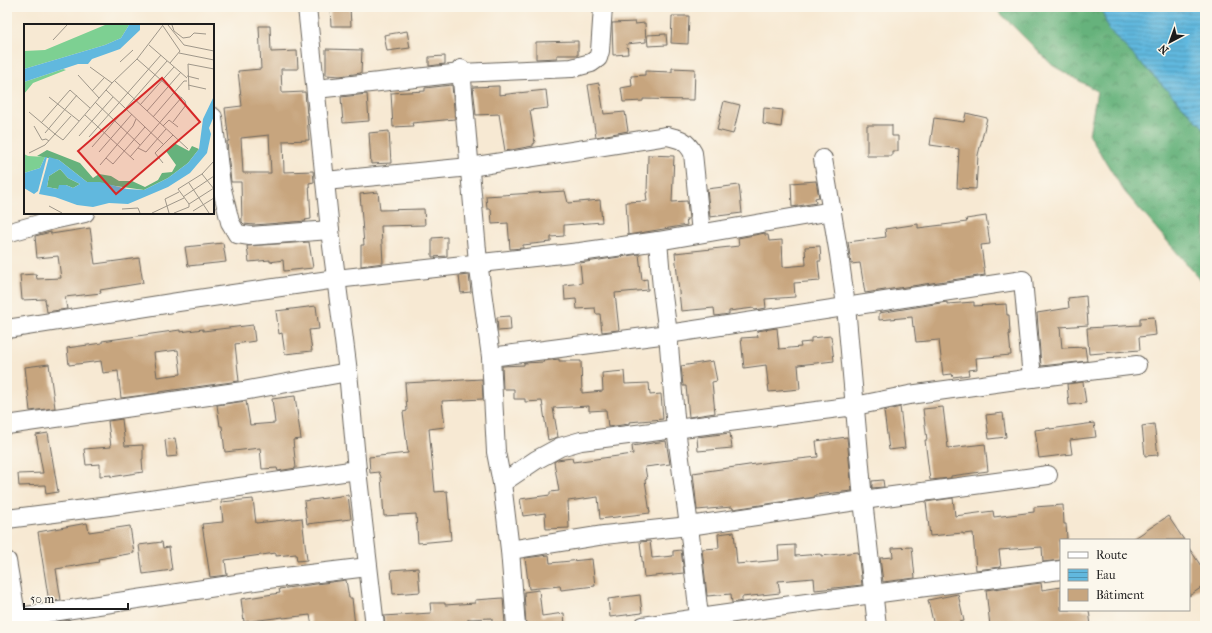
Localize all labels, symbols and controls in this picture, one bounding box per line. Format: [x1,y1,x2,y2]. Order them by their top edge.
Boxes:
north arrow [1150,22,1190,62]
inset map [24,24,214,214]
text: N [1156,41,1171,57]
legend [1060,539,1190,611]
text: Route [1096,548,1128,562]
text: Eau [1096,568,1116,582]
scale bar [24,585,128,611]
text: Bâtiment [1096,588,1145,602]
text: 50 m [30,592,54,606]

